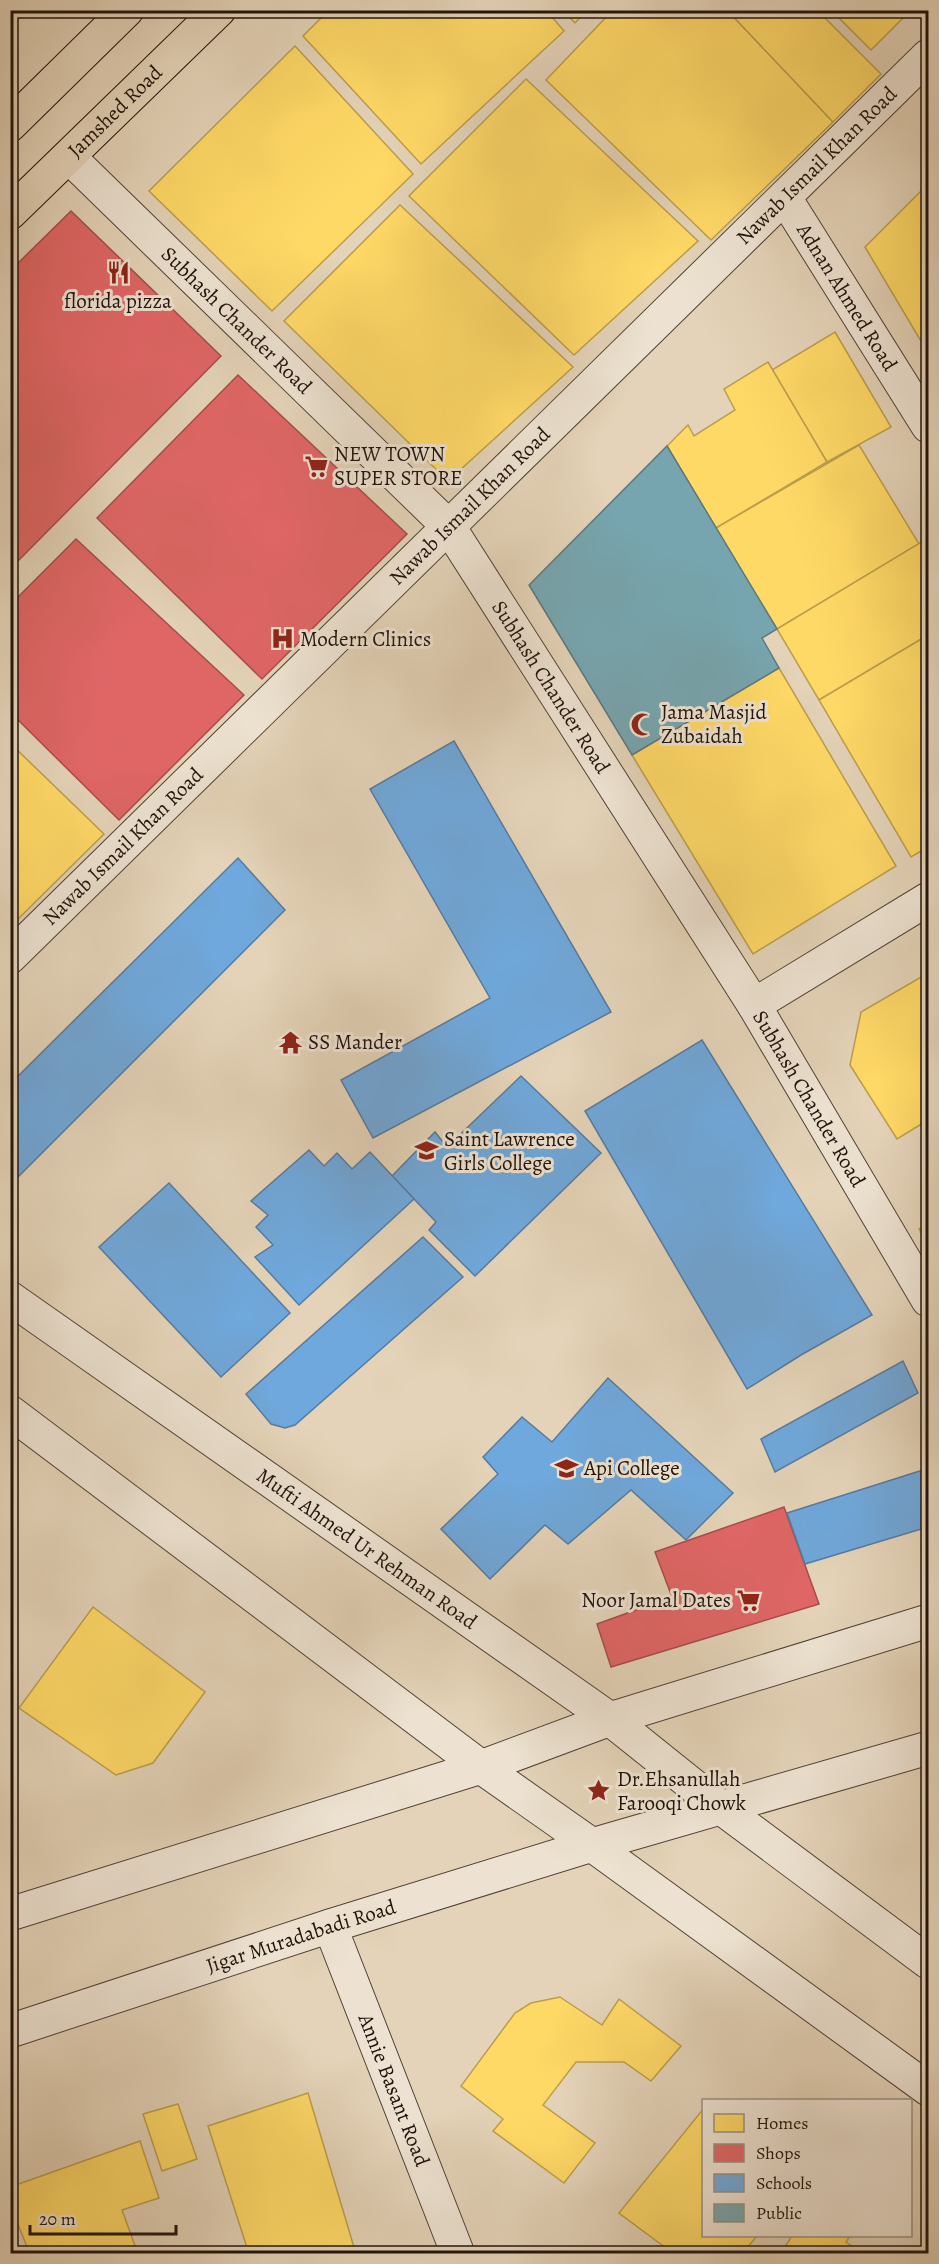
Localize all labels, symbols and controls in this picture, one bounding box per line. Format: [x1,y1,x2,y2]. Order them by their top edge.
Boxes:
street label: Jamshed Road [61,58,169,164]
street label: Nawab Ismail Khan Road [730,80,904,251]
street label: Adnan Ahmed Road [790,217,904,377]
street label: Subhash Chander Road [155,240,319,401]
restaurant icon: florida pizza [105,260,131,286]
place label: florida pizza [64,287,172,315]
street label: Nawab Ismail Khan Road [383,420,557,591]
place label: NEW TOWN SUPER STORE [334,440,463,492]
supermarket icon: NEW TOWN SUPER STORE [303,453,329,479]
street label: Subhash Chander Road [485,595,617,779]
place label: Modern Clinics [300,625,431,653]
hospital icon: Modern Clinics [269,626,295,652]
place label: Jama Masjid Zubaidah [661,698,767,750]
mosque icon: Jama Masjid Zubaidah [630,711,656,737]
street label: Nawab Ismail Khan Road [36,761,210,932]
street label: Subhash Chander Road [746,1005,873,1193]
place label: SS Mander [308,1028,402,1056]
temple icon: SS Mander [277,1029,303,1055]
place label: Saint Lawrence Girls College [444,1125,575,1177]
school or university icon: Saint Lawrence Girls College [413,1138,439,1164]
place label: Api College [583,1454,680,1482]
school or university icon: Api College [553,1455,579,1481]
street label: Mufti Ahmed Ur Rehman Road [251,1461,483,1636]
place label: Noor Jamal Dates [581,1586,731,1614]
supermarket icon: Noor Jamal Dates [736,1587,762,1613]
place label: Dr.Ehsanullah Farooqi Chowk [617,1765,747,1817]
place icon: Dr.Ehsanullah Farooqi Chowk [586,1778,612,1804]
street label: Jigar Muradabadi Road [202,1892,400,1980]
street label: Annie Basant Road [351,2009,437,2171]
legend [702,2099,912,2237]
text: Homes [756,2111,808,2135]
text: Shops [756,2141,801,2165]
text: Schools [756,2171,812,2195]
scale bar [30,2198,176,2236]
text: Public [756,2201,802,2225]
text: 20 m [39,2207,76,2231]

